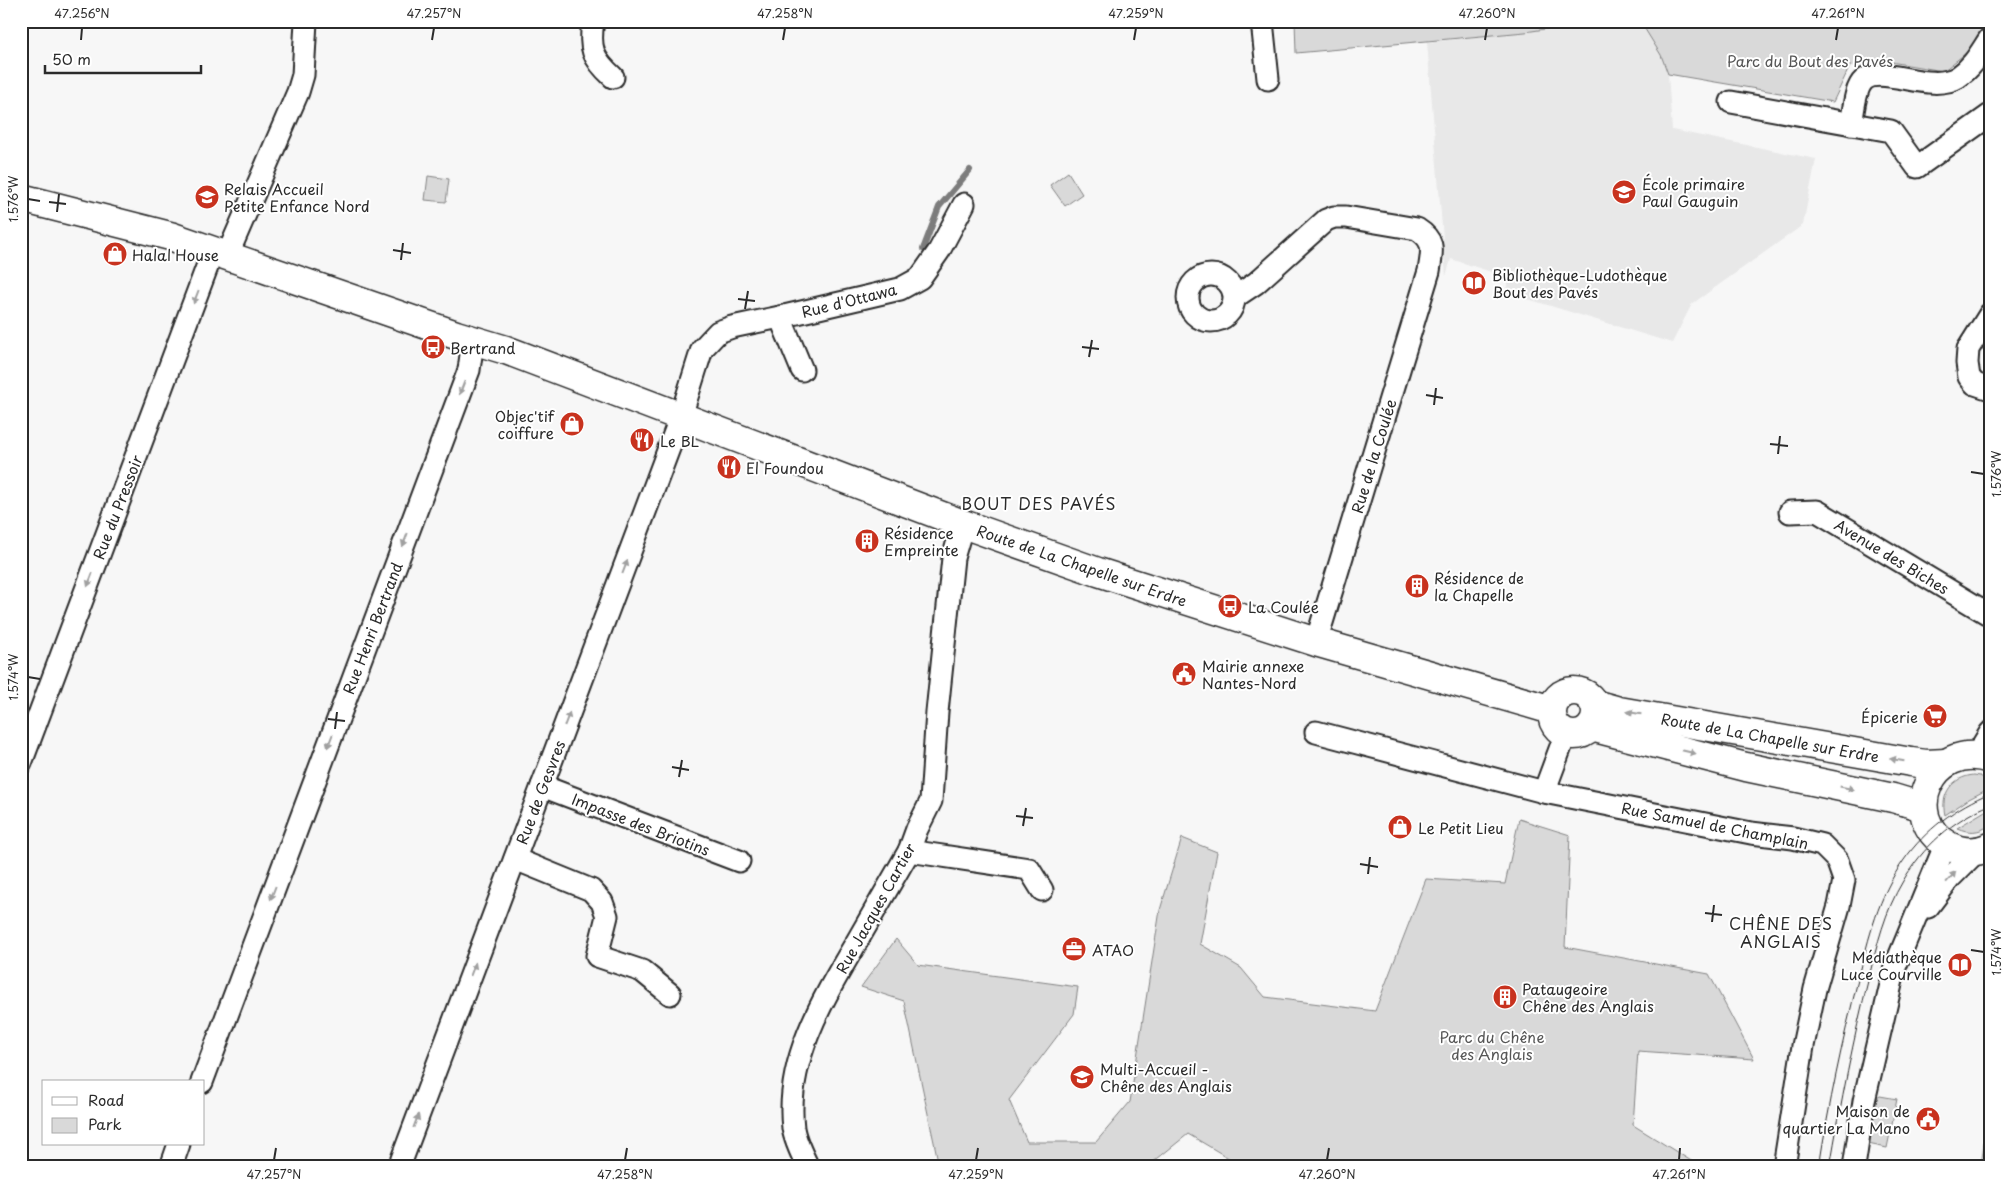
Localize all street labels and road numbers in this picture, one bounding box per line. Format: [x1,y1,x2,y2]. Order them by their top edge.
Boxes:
street label: Rue d'Ottawa [799,277,900,323]
street label: Rue de la Coulée [1345,396,1401,516]
street label: Rue du Pressoir [87,451,148,563]
street label: Avenue des Biches [1830,513,1954,599]
street label: Route de La Chapelle sur Erdre [974,518,1190,612]
street label: Rue Henri Bertrand [336,559,408,697]
street label: Route de La Chapelle sur Erdre [1659,706,1881,768]
street label: Rue de Gesvres [510,736,570,847]
street label: Impasse des Briotins [569,787,714,861]
street label: Rue Samuel de Champlain [1620,796,1810,854]
street label: Rue Jacques Cartier [830,838,921,977]

